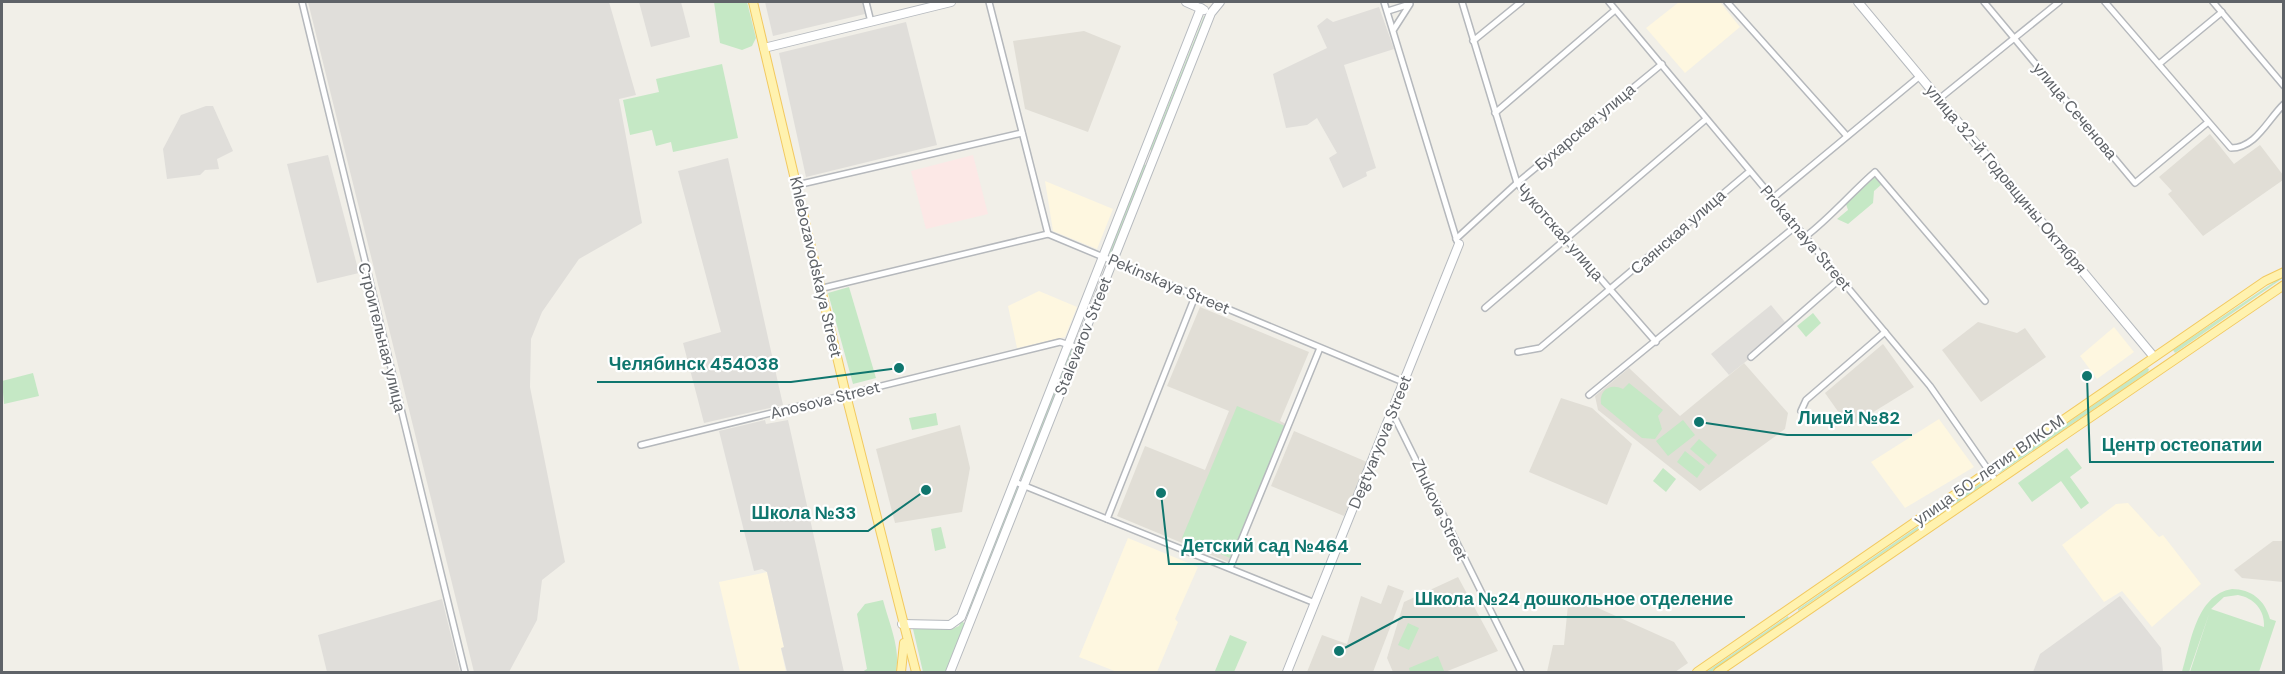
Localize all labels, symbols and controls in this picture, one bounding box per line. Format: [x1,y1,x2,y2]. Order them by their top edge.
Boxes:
street label: улица Сеченова [2028,58,2122,164]
street label: Бухарская улица [1530,79,1640,175]
street label: улица 32-й Годовщины Октября [1921,80,2091,278]
street label: Khlebozavodskaya Street [785,174,847,360]
street label: Чукотская улица [1512,179,1608,285]
street label: Prokatnaya Street [1756,181,1856,295]
street label: Саянская улица [1626,185,1730,279]
street label: Pekinskaya Street [1105,249,1233,319]
street label: Строительная улица [353,260,411,414]
street label: Stalevarov Street [1050,274,1116,398]
callout: Челябинск 454038 [597,346,791,382]
text: Челябинск 454038 [609,352,779,376]
street label: Degtyaryova Street [1344,372,1416,512]
street label: Anosova Street [768,376,882,424]
callout: Лицей №82 [1787,399,1912,435]
text: Лицей №82 [1798,406,1900,430]
street label: улица 50-летия ВЛКСМ [1910,410,2068,530]
callout: Центр остеопатии [2090,426,2274,462]
text: Центр остеопатии [2102,433,2262,457]
street label: Zhukova Street [1407,456,1473,564]
callout: Школа №33 [740,495,868,531]
text: Школа №33 [752,501,856,525]
callout: Детский сад №464 [1169,528,1361,564]
text: Детский сад №464 [1181,534,1349,558]
callout: Школа №24 дошкольное отделение [1403,581,1745,617]
text: Школа №24 дошкольное отделение [1415,587,1733,611]

